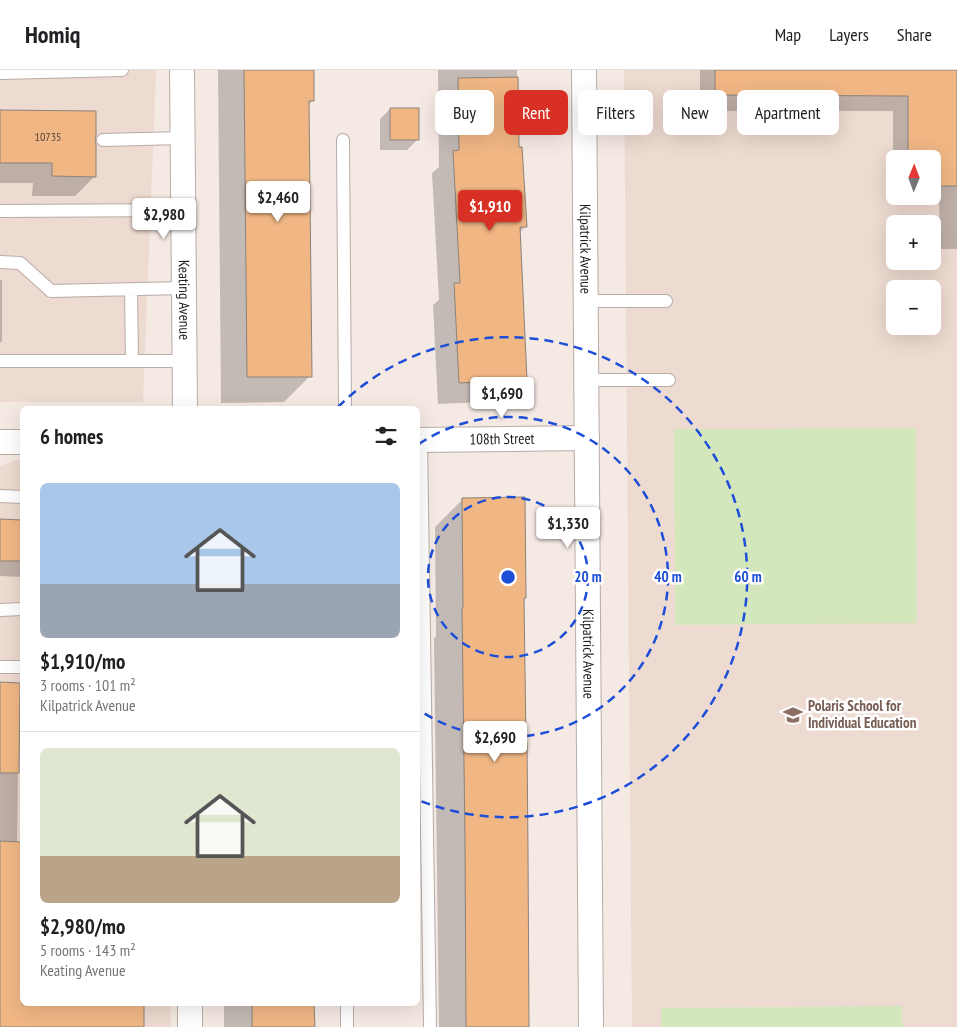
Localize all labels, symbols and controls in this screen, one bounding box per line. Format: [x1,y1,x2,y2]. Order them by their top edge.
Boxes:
text: Homiq [25,19,80,50]
text: Map [775,23,801,46]
text: Layers [829,23,869,46]
text: Share [897,23,932,46]
chip: Buy [435,90,494,135]
chip: Rent [504,90,568,135]
chip: Filters [578,90,653,135]
chip: New [663,90,727,135]
chip: Apartment [737,90,839,135]
house number: 10735 [34,129,62,144]
north arrow [886,150,941,205]
map controls [886,150,941,335]
pin: $2,460 [237,180,319,223]
text: $2,460 [257,187,299,207]
pin: $1,910 [449,190,531,232]
text: $1,910 [469,196,511,216]
pin: $2,980 [123,198,205,240]
text: $2,980 [143,204,185,224]
street label: Kilpatrick Avenue [576,204,596,294]
button: + [886,215,941,270]
street label: Keating Avenue [175,260,194,340]
button: − [886,280,941,335]
pin: $1,690 [461,376,543,419]
text: $1,690 [481,383,523,403]
icon: filters [372,422,400,450]
text: 6 homes [40,423,103,450]
street label: 108th Street [469,429,535,448]
pin: $1,330 [527,506,609,549]
text: $1,330 [547,513,589,533]
icon: home [175,515,265,605]
text: 20 m [574,567,602,586]
text: 40 m [654,567,682,586]
text: 60 m [734,567,762,586]
centre of rings [499,568,517,586]
street label: Kilpatrick Avenue [579,609,599,699]
text: $1,910/mo [40,648,125,675]
text: 3 rooms · 101 m² [40,675,136,695]
text: Kilpatrick Avenue [40,695,136,715]
place label: Polaris School for Individual Education [808,696,917,732]
school or university icon: Polaris School for Individual Education [782,704,804,726]
pin: $2,690 [454,720,536,763]
text: $2,690 [474,727,516,747]
icon: home [175,781,265,871]
text: $2,980/mo [40,913,125,940]
text: 5 rooms · 143 m² [40,940,136,960]
text: Keating Avenue [40,960,126,980]

